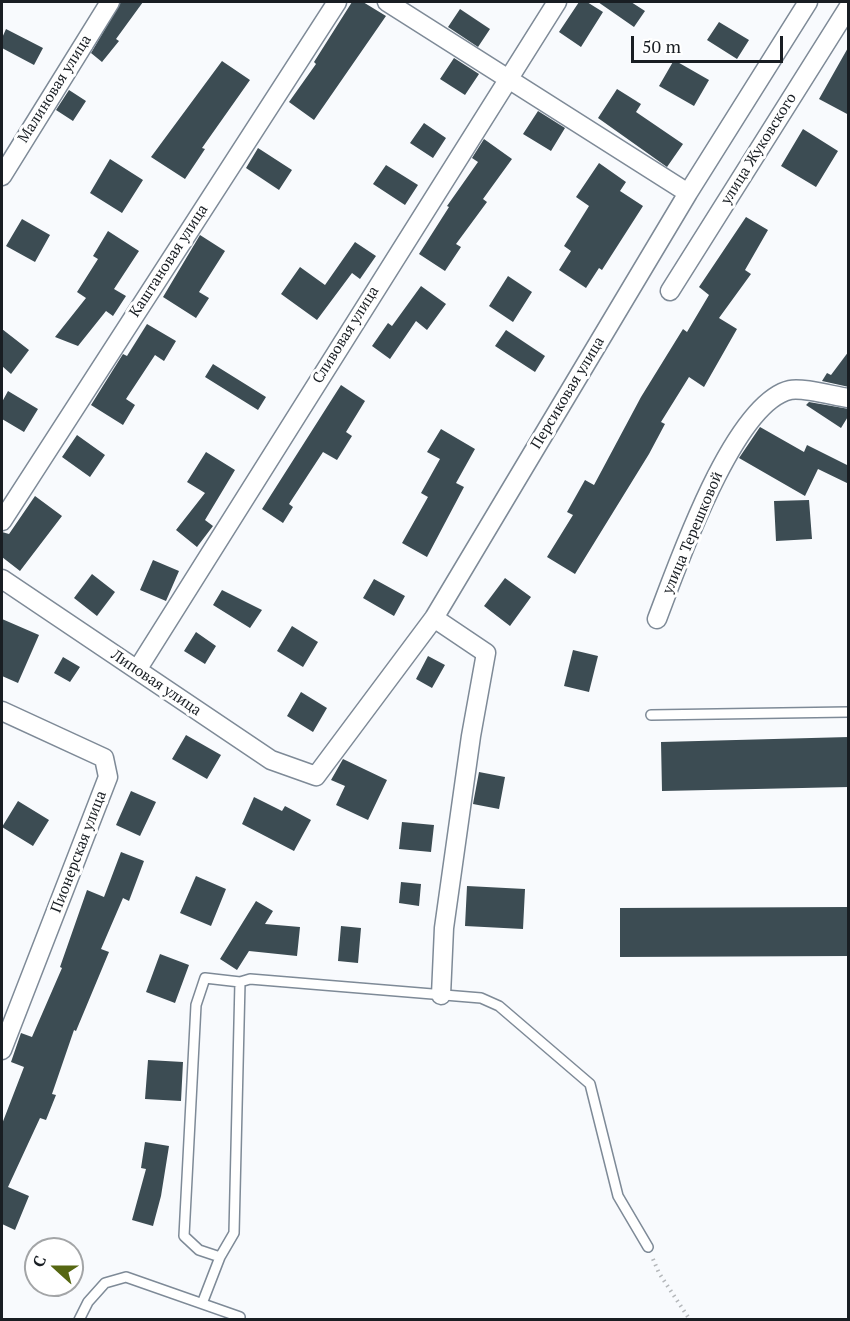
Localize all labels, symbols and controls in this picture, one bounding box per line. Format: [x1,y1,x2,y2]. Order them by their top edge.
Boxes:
scale bar [634,24,786,62]
street label: Малиновая улица [15,32,95,146]
text: 50 m [642,34,681,58]
street label: улица Жуковского [717,90,801,208]
street label: Каштановая улица [126,201,212,321]
street label: Сливовая улица [309,283,383,387]
street label: Персиковая улица [527,334,609,452]
street label: улица Терешковой [659,469,727,597]
street label: Липовая улица [107,646,205,720]
street label: Пионерская улица [47,789,111,915]
north arrow [24,1237,84,1297]
text: С [27,1252,51,1270]

